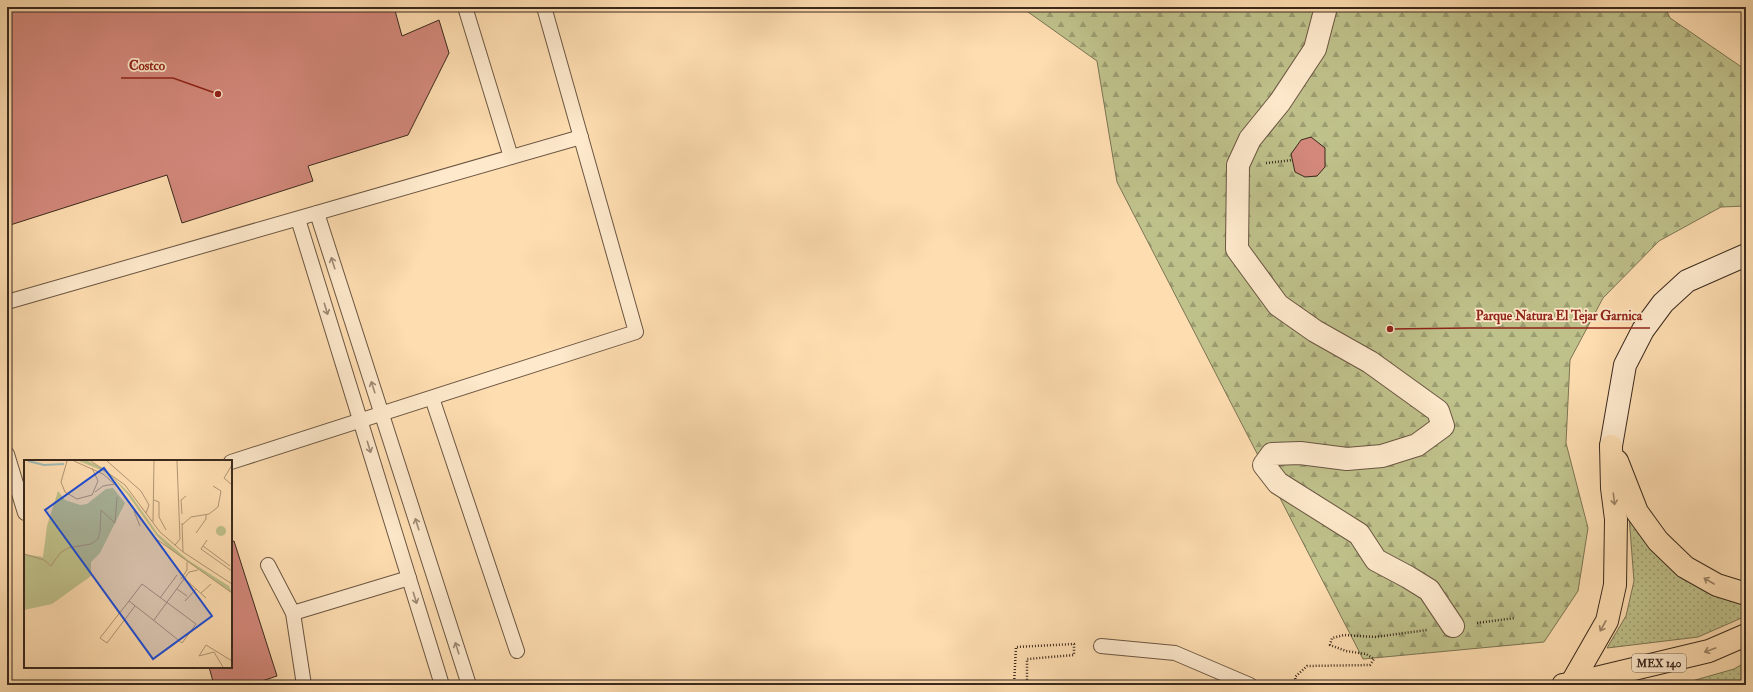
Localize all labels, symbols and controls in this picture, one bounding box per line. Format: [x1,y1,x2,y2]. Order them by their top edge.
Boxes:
callout: Costco [121,53,173,78]
text: Costco [129,58,166,74]
one-way arrow [329,257,336,270]
one-way arrow [323,303,330,316]
callout: Parque Natura El Tejar Garnica [1468,303,1650,328]
text: Parque Natura El Tejar Garnica [1476,308,1643,325]
one-way arrow [368,382,376,394]
one-way arrow [366,440,373,453]
inset map [24,460,232,668]
one-way arrow [1610,492,1617,505]
one-way arrow [413,518,420,531]
one-way arrow [1703,576,1715,584]
one-way arrow [412,591,419,604]
one-way arrow [1599,620,1607,632]
one-way arrow [453,642,460,655]
one-way arrow [1704,646,1716,654]
road number: MEX 140 [1632,654,1686,672]

